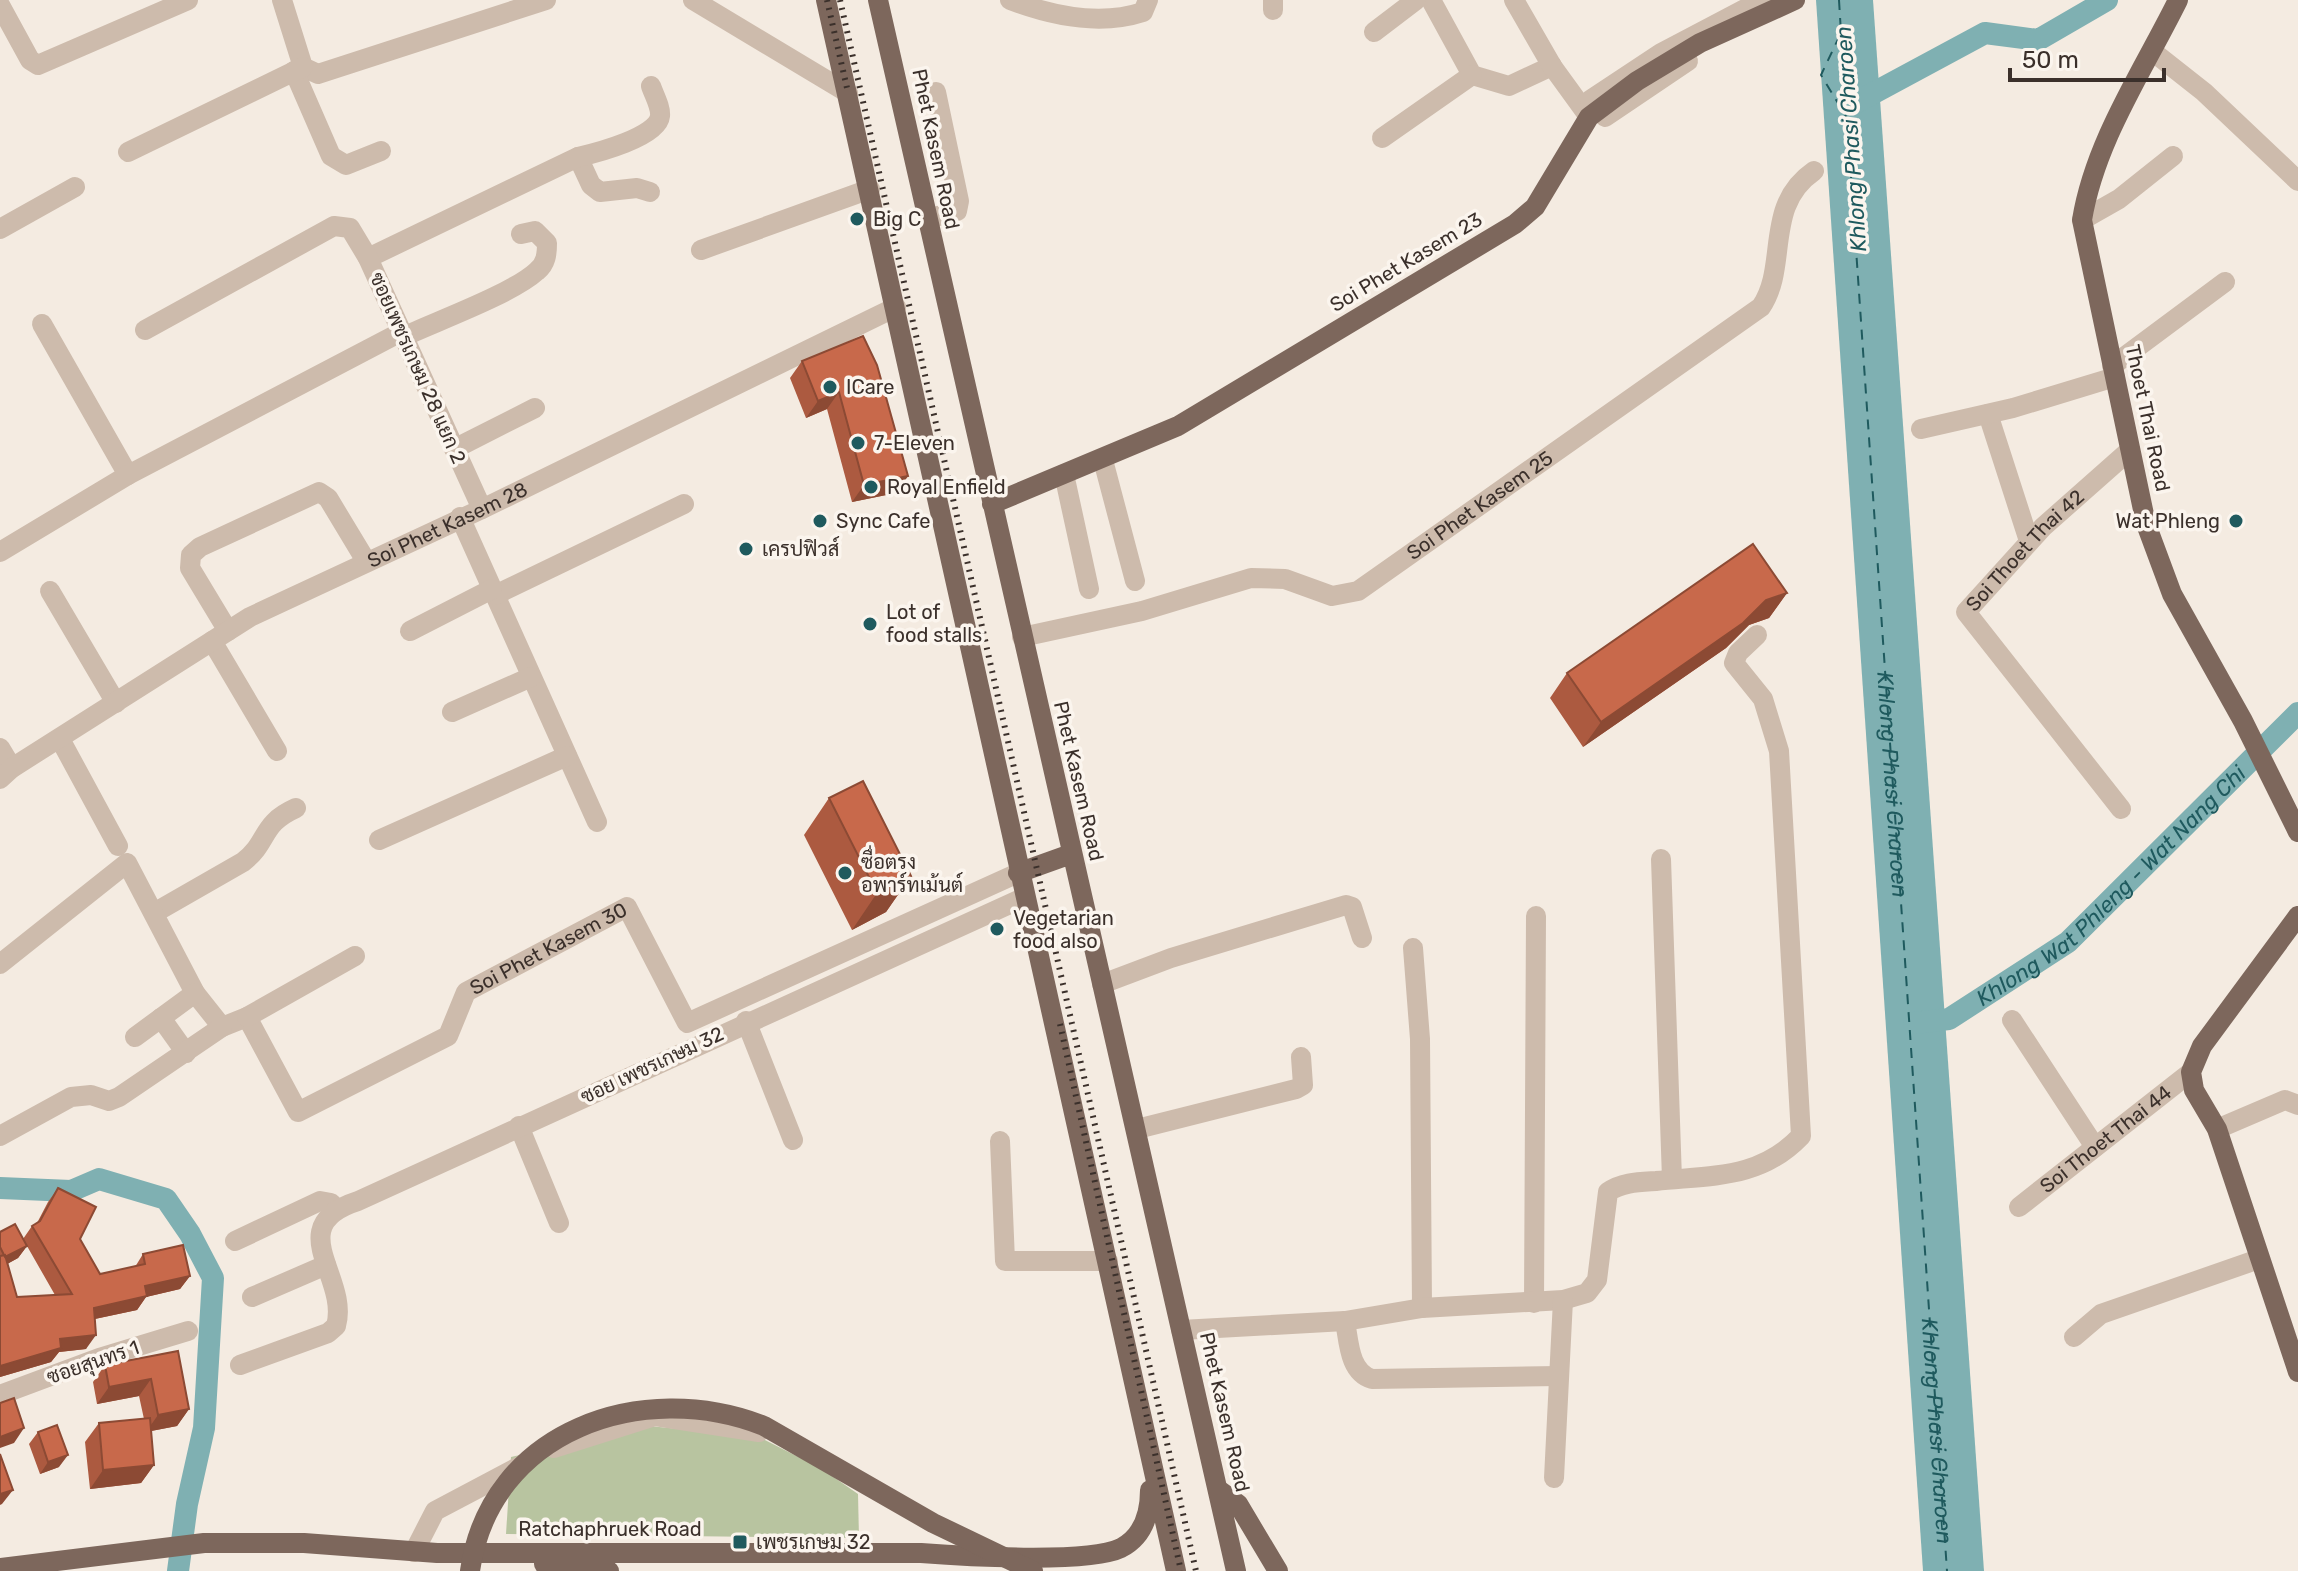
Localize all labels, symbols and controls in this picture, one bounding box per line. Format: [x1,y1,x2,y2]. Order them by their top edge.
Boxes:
water label: Khlong Phasi Charoen [1830,25,1872,253]
scale bar [2010,32,2164,82]
text: 50 m [2022,46,2079,74]
street label: Phet Kasem Road [907,67,965,231]
place label: Big C [873,207,921,231]
street label: Soi Phet Kasem 23 [1326,207,1486,317]
marker: Big C [848,210,866,228]
street label: ซอยเพชรเกษม 28 แยก 2 [365,269,471,467]
street label: Thoet Thai Road [2121,342,2175,494]
place label: ICare [846,375,894,399]
marker: ICare [821,378,839,396]
place label: 7-Eleven [874,431,955,455]
marker: 7-Eleven [849,434,867,452]
street label: Soi Phet Kasem 25 [1402,446,1557,565]
place label: Royal Enfield [887,475,1006,499]
street label: Soi Phet Kasem 28 [364,477,531,573]
marker: Royal Enfield [862,478,880,496]
street label: Soi Thoet Thai 42 [1961,485,2089,616]
place label: Sync Cafe [836,509,931,533]
place label: Wat Phleng [2116,509,2220,533]
marker: Sync Cafe [811,512,829,530]
marker: Wat Phleng [2227,512,2245,530]
place label: เครปฟิวส์ [762,535,839,561]
marker: เครปฟิวส์ [737,540,755,558]
place label: Lot of food stalls [886,600,982,647]
marker: Lot of food stalls [861,615,879,633]
water label: Khlong Phasi Charoen [1872,671,1914,898]
street label: Phet Kasem Road [1049,699,1109,863]
water label: Khlong Wat Phleng - Wat Nang Chi [1971,759,2252,1011]
place label: ซื่อตรง อพาร์ทเม้นต์ [861,845,963,897]
marker: ซื่อตรง อพาร์ทเม้นต์ [836,864,854,882]
street label: Soi Phet Kasem 30 [466,897,631,1000]
place label: Vegetarian food also [1013,906,1114,953]
marker: Vegetarian food also [988,920,1006,938]
street label: ซอย เพชรเกษม 32 [577,1021,727,1109]
street label: Soi Thoet Thai 44 [2035,1080,2176,1198]
water label: Khlong Phasi Charoen [1916,1317,1959,1545]
street label: Phet Kasem Road [1195,1330,1255,1494]
street label: ซอยสุนทร 1 [44,1335,143,1391]
street label: Ratchaphruek Road [518,1517,702,1541]
place label: เพชรเกษม 32 [756,1530,871,1554]
marker: เพชรเกษม 32 [731,1533,749,1551]

